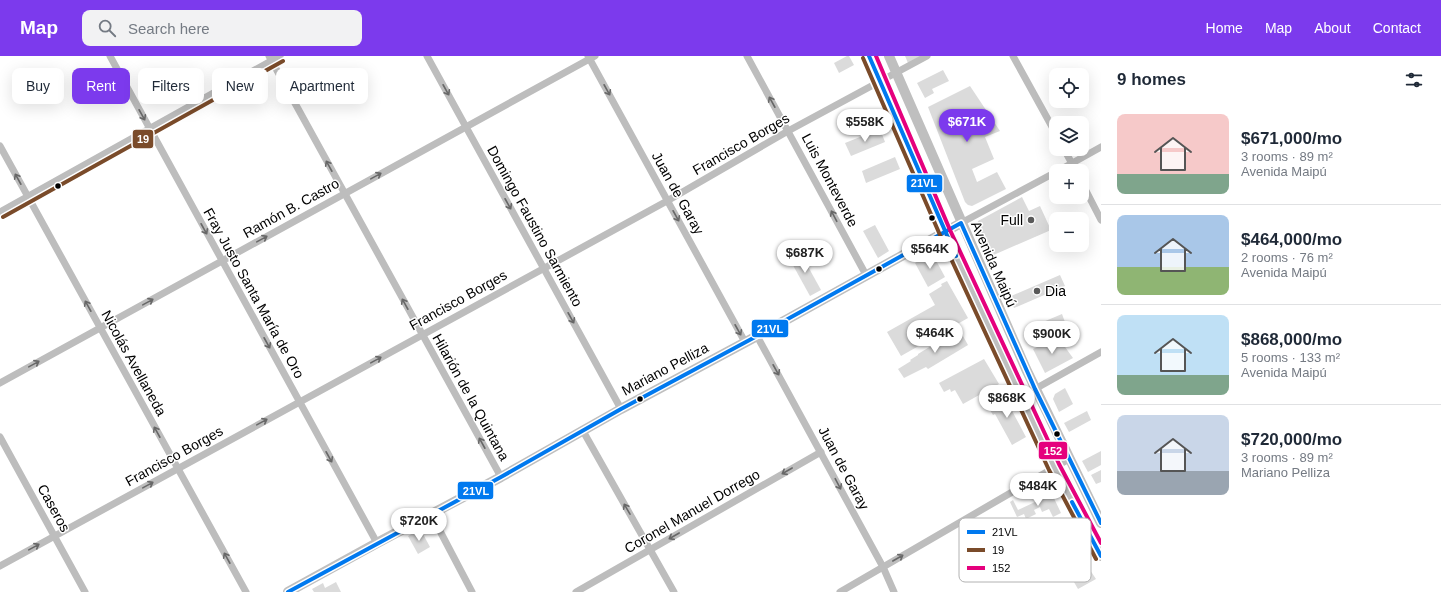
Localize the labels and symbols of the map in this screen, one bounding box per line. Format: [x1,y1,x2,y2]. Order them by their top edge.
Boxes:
one-way arrow [442,84,450,96]
one-way arrow [603,84,611,96]
one-way arrow [768,96,776,108]
one-way arrow [139,109,146,121]
pin: $558K [837,109,893,143]
pin: $671K [939,109,995,143]
street label: Francisco Borges [690,110,792,178]
line badge: 19 [132,129,154,149]
street label: Luis Monteverde [799,131,861,230]
text: 19 [137,133,149,145]
street label: Domingo Faustino Sarmiento [484,143,586,309]
street label: Juan de Garay [649,149,707,237]
one-way arrow [325,160,333,172]
one-way arrow [370,172,382,180]
one-way arrow [14,174,22,186]
line badge: 21VL [906,174,943,193]
street label: Ramón B. Castro [240,175,342,241]
text: 21VL [911,177,937,189]
unlabelled marker [53,181,63,191]
one-way arrow [505,198,513,210]
street label: Fray Justo Santa María de Oro [200,205,308,381]
one-way arrow [673,210,680,222]
one-way arrow [830,211,838,223]
place label: Full [1000,212,1023,228]
unlabelled marker [927,213,937,223]
marker: Full [1026,215,1036,225]
street label: Avenida Maipú [968,219,1020,309]
one-way arrow [201,223,208,235]
one-way arrow [256,235,268,242]
pin: $564K [902,236,958,270]
pin: $687K [777,240,833,274]
unlabelled marker [874,264,884,274]
street label: Francisco Borges [406,267,510,333]
place label: Dia [1045,283,1066,299]
marker: Dia [1032,286,1042,296]
one-way arrow [142,297,154,305]
one-way arrow [401,298,409,310]
one-way arrow [83,300,91,312]
street label: Nicolás Avellaneda [98,307,170,419]
one-way arrow [568,312,575,324]
line badge: 21VL [751,319,789,338]
pin: $464K [907,320,963,354]
pin: $900K [1024,321,1080,355]
text: 21VL [757,323,783,335]
one-way arrow [735,324,743,336]
street label: Hilarión de la Quintana [429,331,513,463]
one-way arrow [263,337,271,349]
street label: Mariano Pelliza [619,339,711,399]
one-way arrow [370,356,382,363]
one-way arrow [28,360,40,367]
one-way arrow [773,364,780,376]
pin: $868K [979,385,1035,419]
unlabelled marker [635,394,645,404]
one-way arrow [256,418,268,426]
street label: Francisco Borges [122,423,226,489]
street label: Juan de Garay [815,424,873,512]
one-way arrow [153,426,161,438]
unlabelled marker [1052,429,1062,439]
one-way arrow [477,437,485,449]
line badge: 152 [1038,441,1068,460]
text: 152 [1044,445,1062,457]
one-way arrow [326,451,334,463]
street label: Coronel Manuel Dorrego [622,466,763,556]
one-way arrow [781,468,793,476]
pin: $484K [1010,473,1066,507]
one-way arrow [835,478,842,490]
one-way arrow [142,480,154,488]
street label: Caseros [34,481,74,535]
line badge: 21VL [457,481,494,500]
text: 21VL [463,485,489,497]
one-way arrow [623,503,631,515]
pin: $720K [391,508,447,542]
legend [959,518,1091,582]
text: 21VL [992,526,1018,538]
one-way arrow [668,532,680,540]
one-way arrow [28,543,40,551]
text: 19 [992,544,1004,556]
one-way arrow [222,552,230,564]
one-way arrow [892,554,904,562]
text: 152 [992,562,1010,574]

